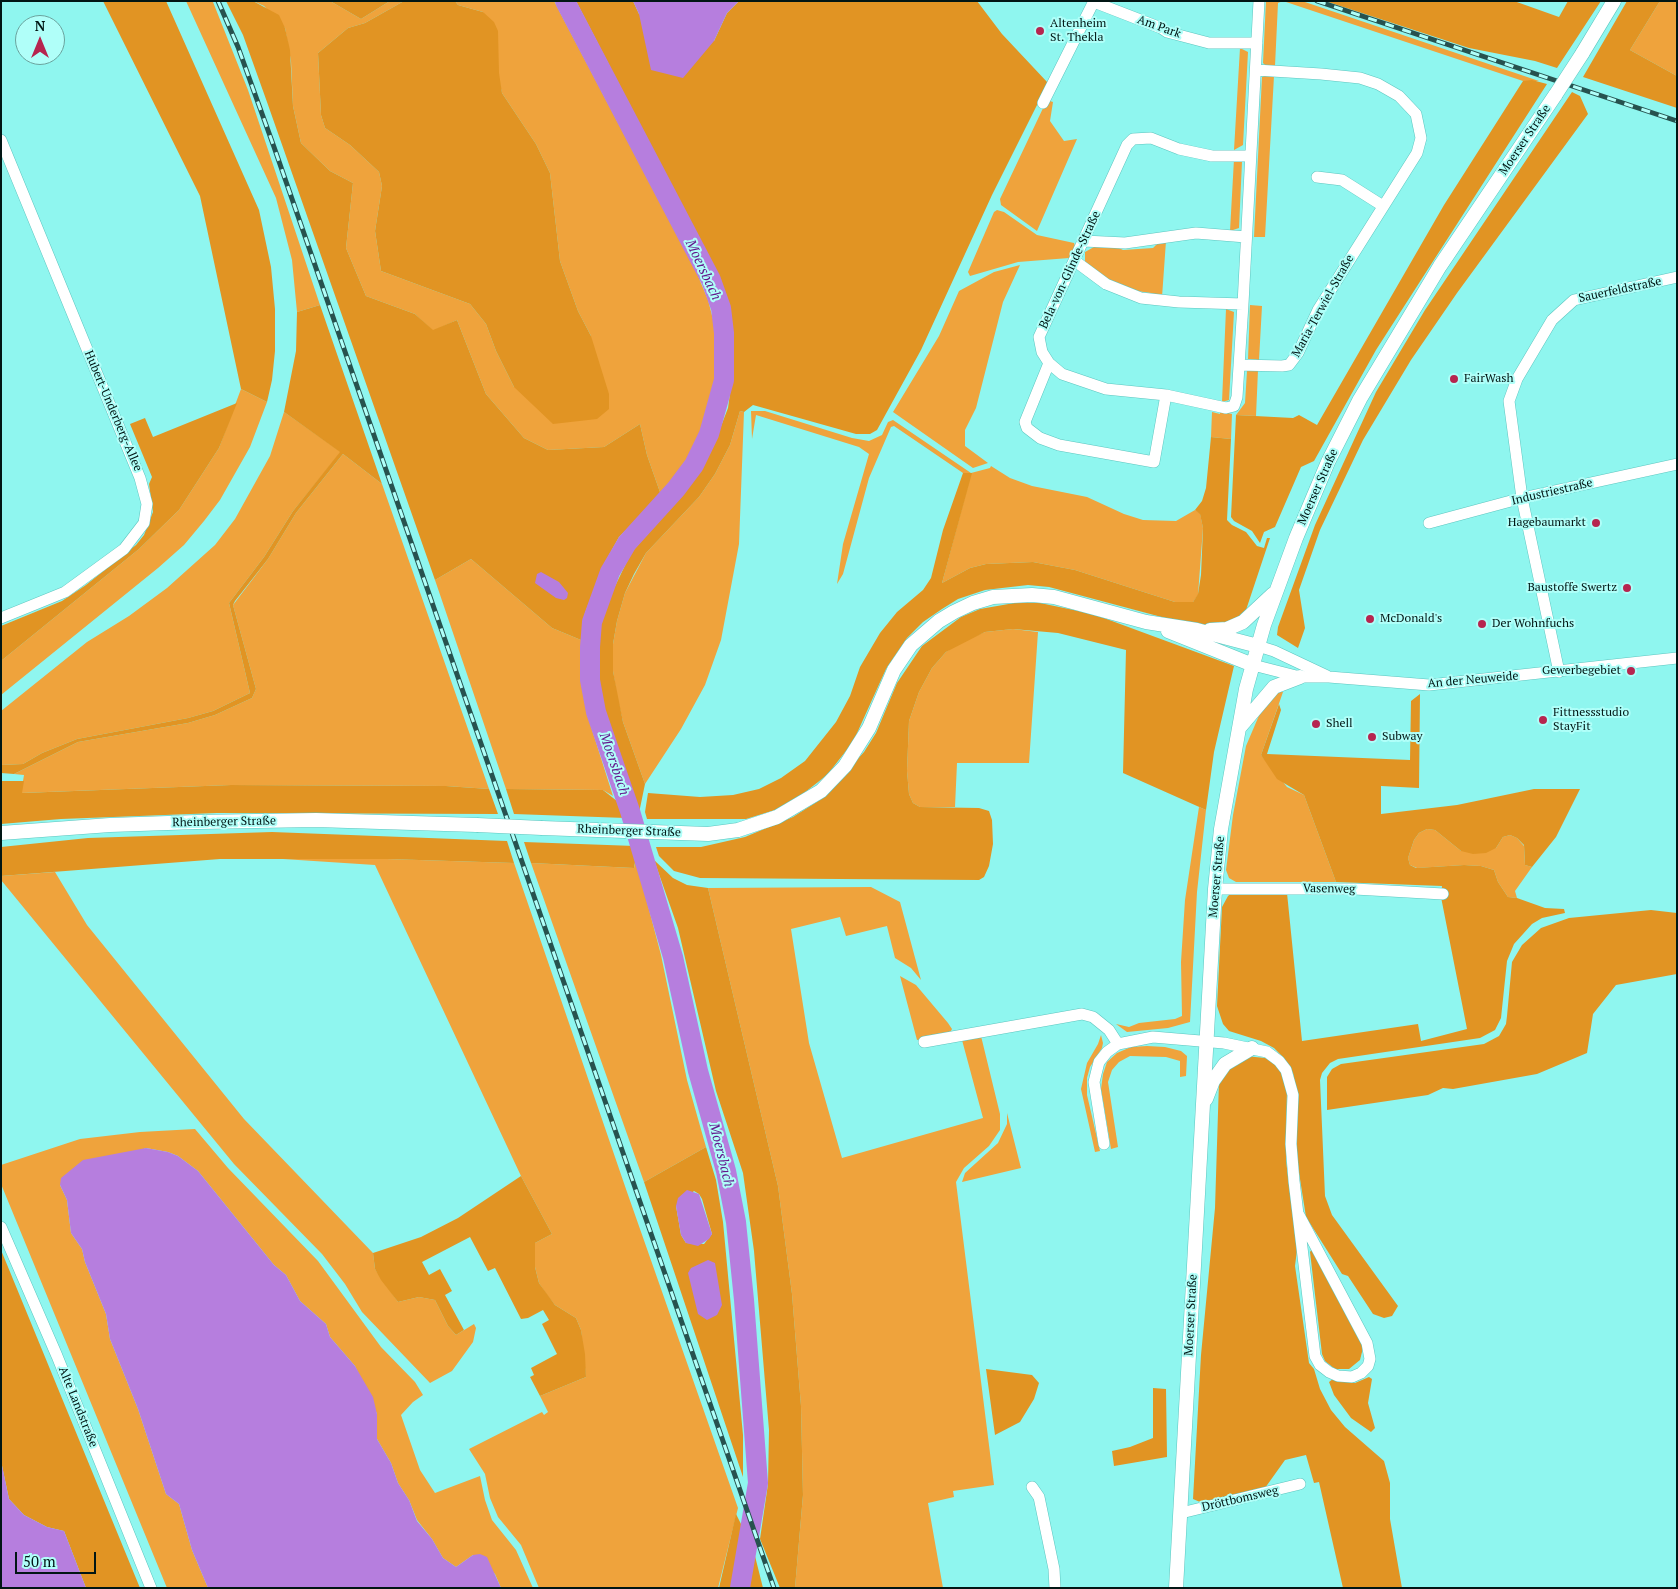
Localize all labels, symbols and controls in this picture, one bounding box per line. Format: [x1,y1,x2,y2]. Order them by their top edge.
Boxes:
street label: Am Park [1135,12,1183,42]
north arrow [15,15,65,65]
text: N [35,16,45,35]
place label: Altenheim St. Thekla [1050,17,1106,45]
marker: Altenheim St. Thekla [1034,25,1046,37]
street label: Moerser Straße [1496,102,1554,178]
street label: Bela-von-Glinde-Straße [1036,209,1104,331]
water label: Moersbach [682,237,724,303]
street label: Maria-Terwiel-Straße [1289,252,1357,360]
street label: Sauerfeldstraße [1577,274,1663,306]
street label: Hubert-Underberg-Allee [81,348,145,474]
place label: FairWash [1464,372,1514,386]
marker: FairWash [1448,373,1460,385]
street label: Moerser Straße [1295,447,1341,527]
street label: Industriestraße [1510,476,1594,508]
place label: Hagebaumarkt [1508,516,1586,530]
marker: Hagebaumarkt [1590,517,1602,529]
place label: Baustoffe Swertz [1527,581,1617,595]
marker: Baustoffe Swertz [1621,582,1633,594]
place label: McDonald's [1380,612,1442,626]
marker: McDonald's [1364,613,1376,625]
place label: Der Wohnfuchs [1492,617,1574,631]
marker: Der Wohnfuchs [1476,618,1488,630]
place label: Gewerbegebiet [1542,664,1621,678]
marker: Gewerbegebiet [1625,665,1637,677]
street label: An der Neuweide [1427,669,1519,691]
place label: Fittnessstudio StayFit [1553,706,1629,734]
marker: Fittnessstudio StayFit [1537,714,1549,726]
place label: Shell [1326,717,1353,731]
marker: Shell [1310,718,1322,730]
water label: Moersbach [595,730,633,798]
place label: Subway [1382,730,1423,744]
marker: Subway [1366,731,1378,743]
street label: Rheinberger Straße [172,814,276,830]
street label: Rheinberger Straße [577,822,681,840]
street label: Moerser Straße [1206,836,1228,918]
street label: Vasenweg [1303,881,1355,897]
water label: Moersbach [705,1121,737,1189]
street label: Moerser Straße [1182,1274,1200,1356]
street label: Alte Landstraße [55,1365,101,1449]
street label: Dröttbomsweg [1200,1483,1280,1515]
scale bar [18,1542,99,1574]
text: 50 m [23,1551,56,1571]

